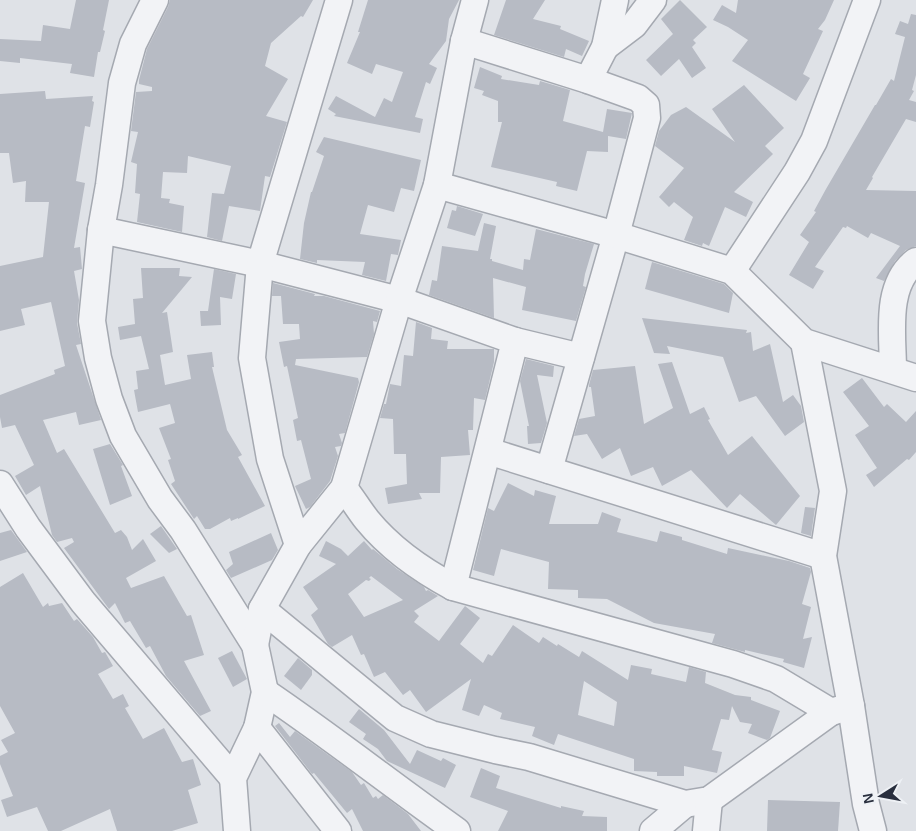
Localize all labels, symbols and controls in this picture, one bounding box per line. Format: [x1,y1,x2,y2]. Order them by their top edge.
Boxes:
north arrow [856,771,906,821]
text: N [859,792,877,805]

